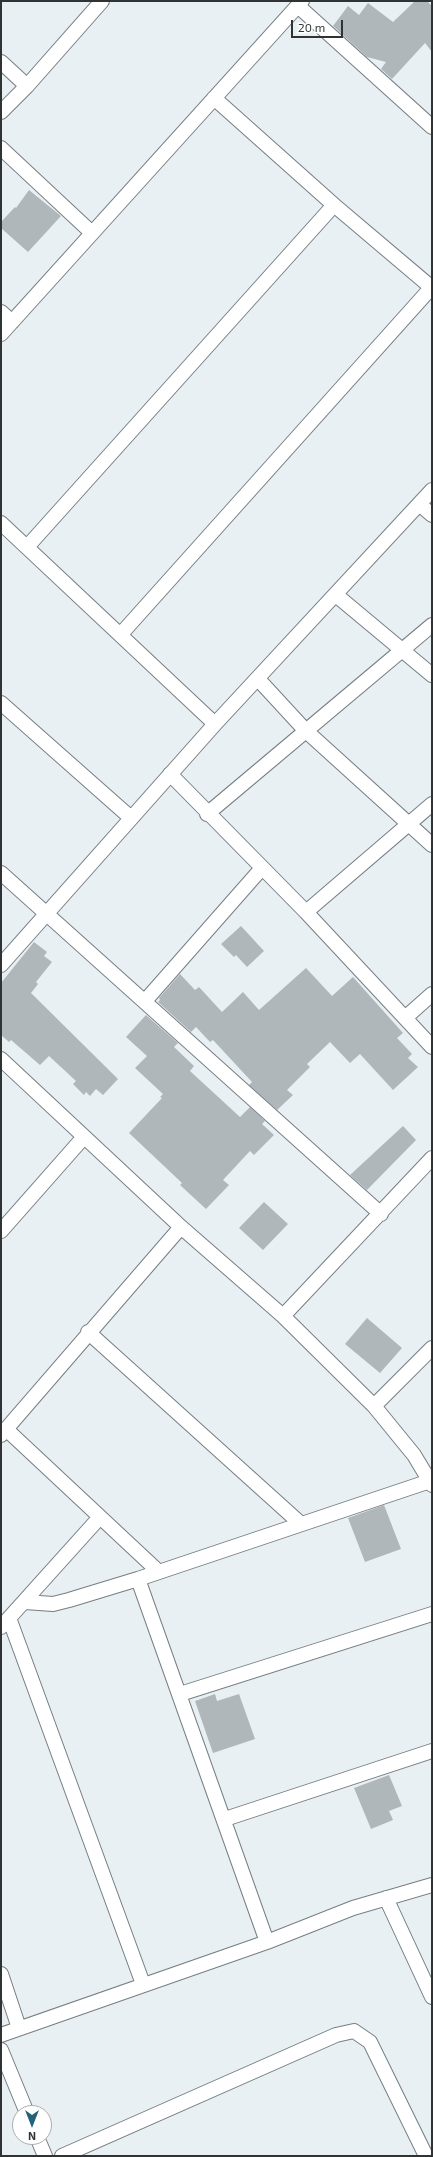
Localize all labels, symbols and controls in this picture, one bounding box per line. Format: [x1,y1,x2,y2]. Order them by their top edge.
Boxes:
scale bar [293,12,345,38]
text: 20 m [298,20,325,34]
north arrow [12,2105,52,2145]
text: N [28,2130,36,2143]

